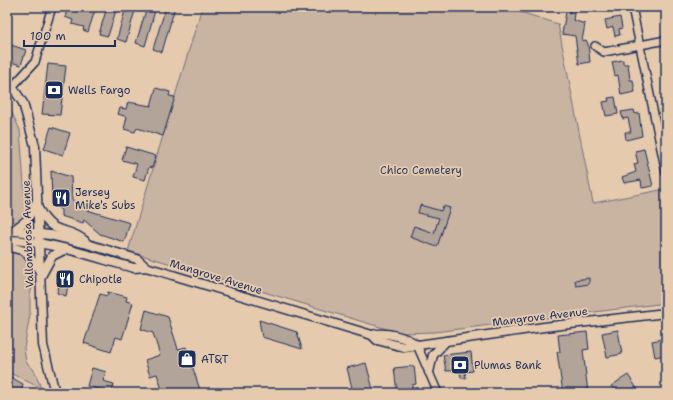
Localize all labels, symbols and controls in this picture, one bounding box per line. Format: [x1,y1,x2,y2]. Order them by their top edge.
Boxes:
scale bar [24,22,115,48]
text: 100 m [30,28,66,44]
bank icon: Wells Fargo [43,79,65,101]
place label: Wells Fargo [68,83,131,98]
park label: Chico Cemetery [380,163,462,178]
street label: Vallombrosa Avenue [19,180,37,288]
place label: Jersey Mike's Subs [75,185,135,213]
restaurant icon: Jersey Mike's Subs [50,187,72,209]
street label: Mangrove Avenue [168,256,264,298]
restaurant icon: Chipotle [54,268,76,290]
place label: Chipotle [79,272,122,287]
street label: Mangrove Avenue [491,304,589,330]
shop icon: AT&T [176,348,198,370]
place label: AT&T [201,352,229,367]
bank icon: Plumas Bank [449,354,471,376]
place label: Plumas Bank [474,358,542,373]

